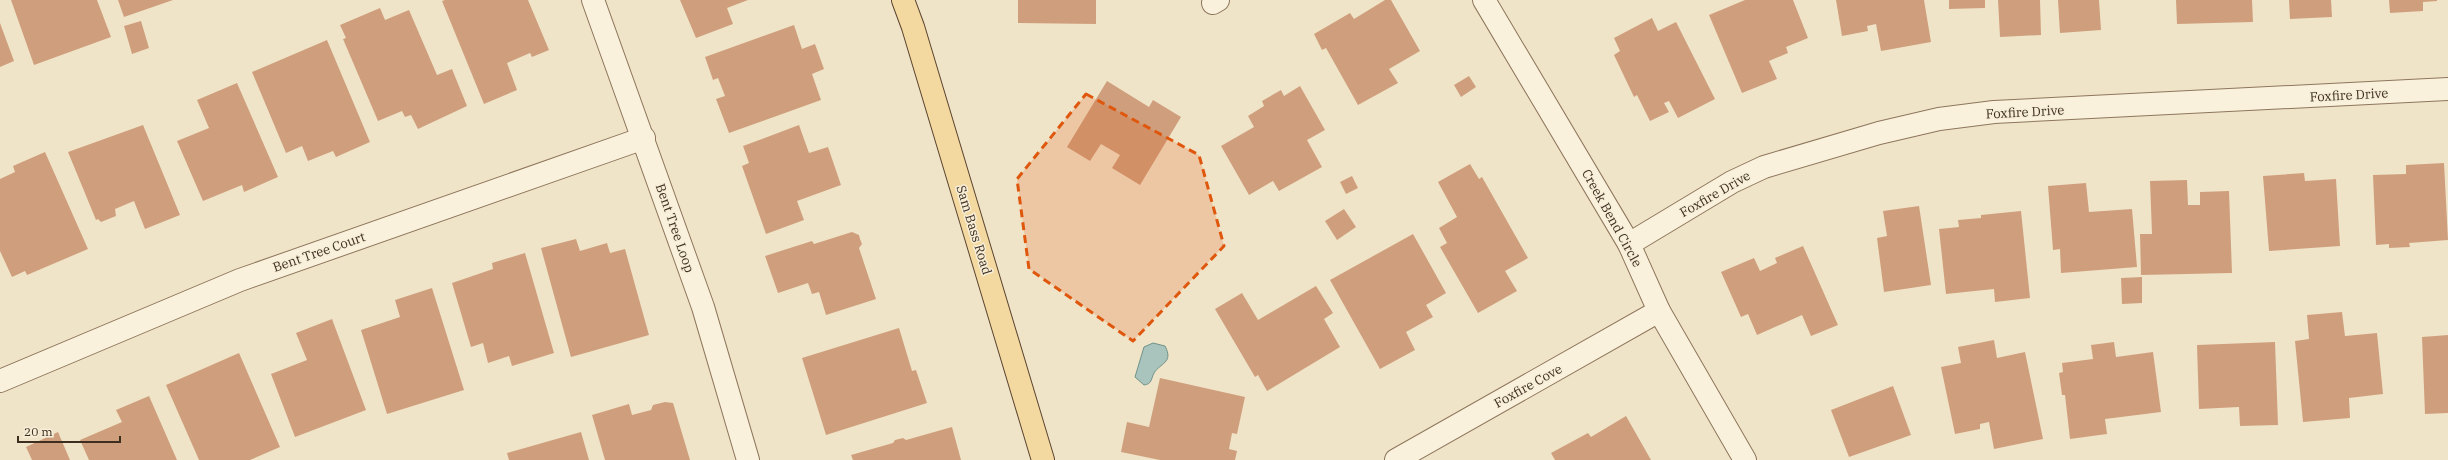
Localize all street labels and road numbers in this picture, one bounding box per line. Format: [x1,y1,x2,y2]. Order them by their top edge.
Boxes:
street label: Foxfire Drive [2309,84,2389,106]
street label: Foxfire Drive [1985,101,2065,123]
street label: Creek Bend Circle [1578,166,1646,270]
street label: Foxfire Drive [1677,167,1753,221]
street label: Bent Tree Loop [652,181,698,275]
street label: Sam Bass Road [952,183,996,277]
street label: Bent Tree Court [270,228,368,276]
street label: Foxfire Cove [1491,360,1565,412]

